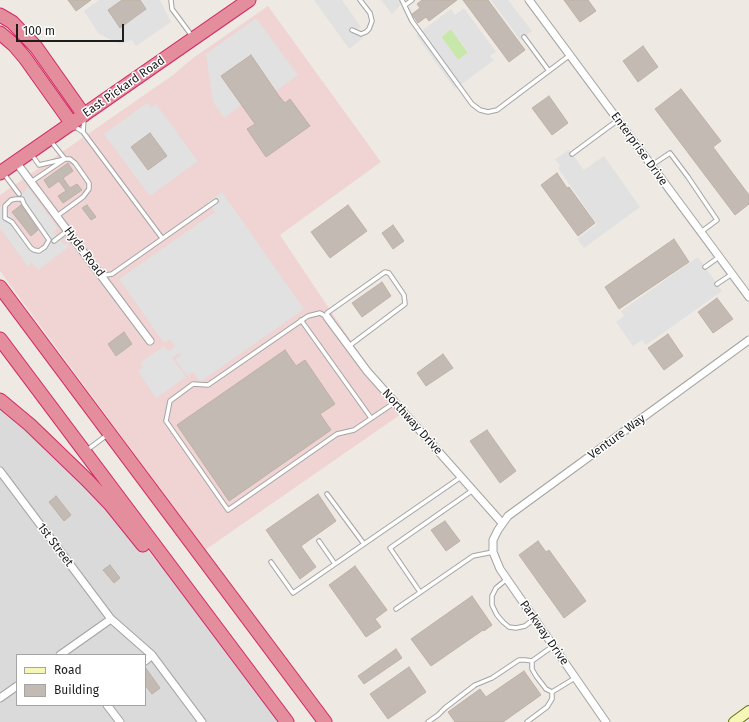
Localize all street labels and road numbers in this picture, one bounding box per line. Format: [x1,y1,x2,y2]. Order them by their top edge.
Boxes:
street label: East Pickard Road [80,53,168,121]
street label: Enterprise Drive [608,109,670,189]
street label: Hyde Road [61,224,107,280]
street label: Northway Drive [379,386,445,458]
street label: Venture Way [586,411,648,463]
street label: 1st Street [34,520,76,570]
street label: Parkway Drive [516,598,572,668]

